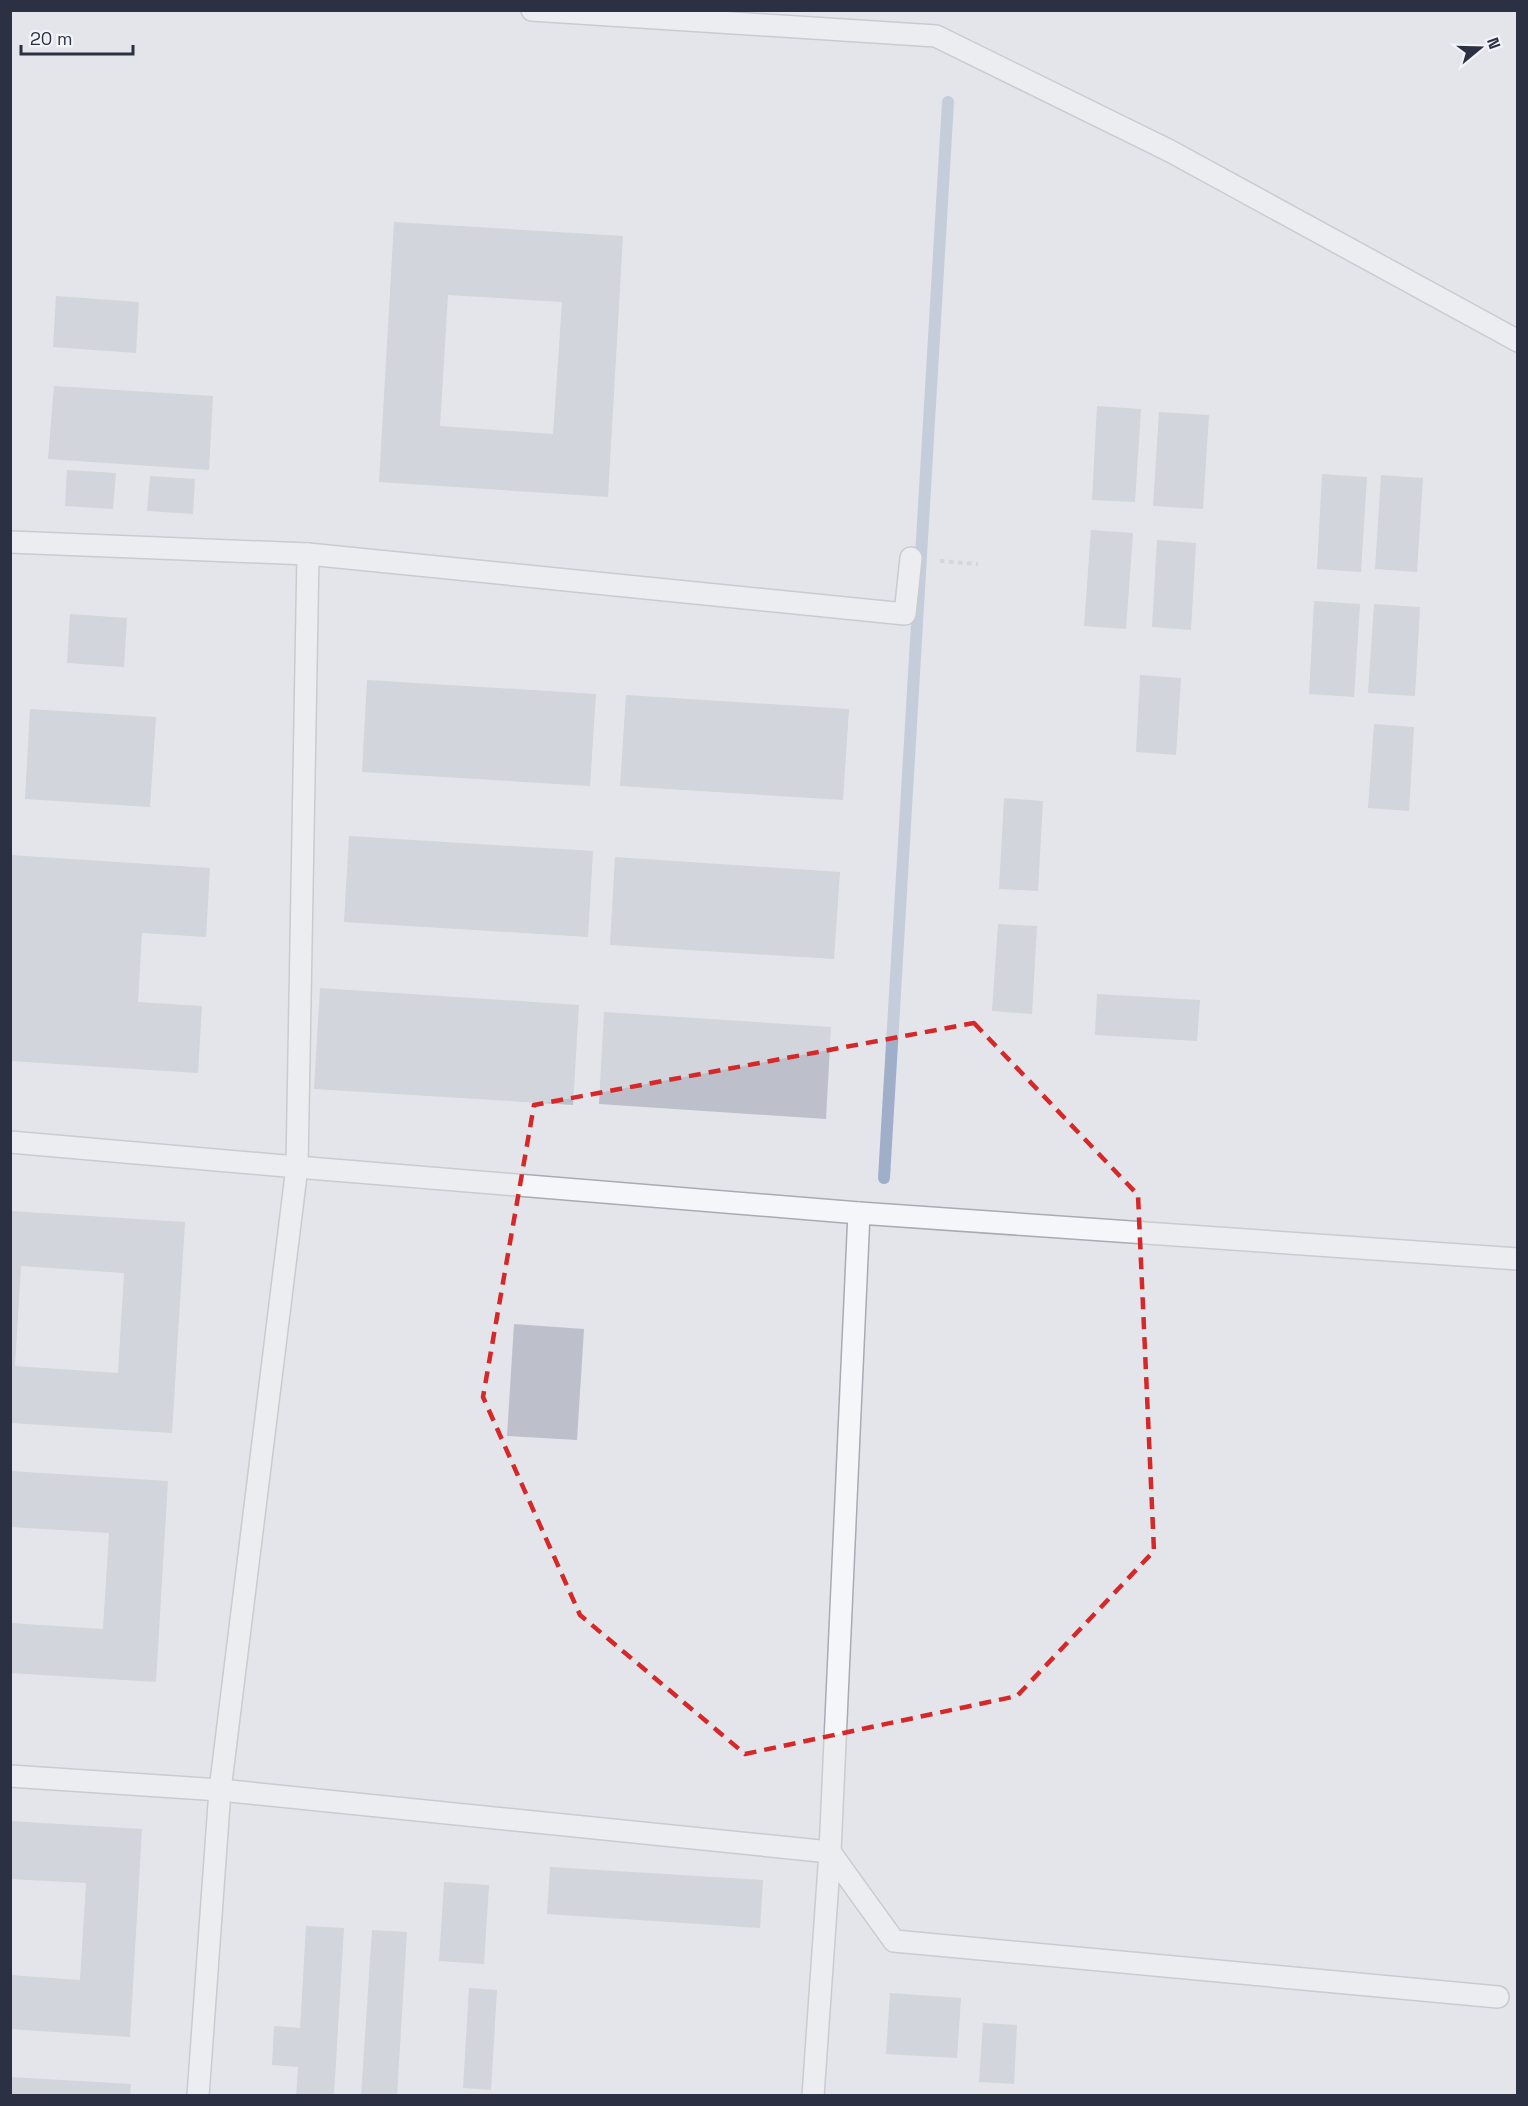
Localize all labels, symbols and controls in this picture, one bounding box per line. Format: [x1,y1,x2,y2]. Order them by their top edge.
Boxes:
scale bar [21,18,134,56]
north arrow [1450,18,1510,78]
text: 20 m [30,27,73,50]
text: N [1482,35,1505,52]

